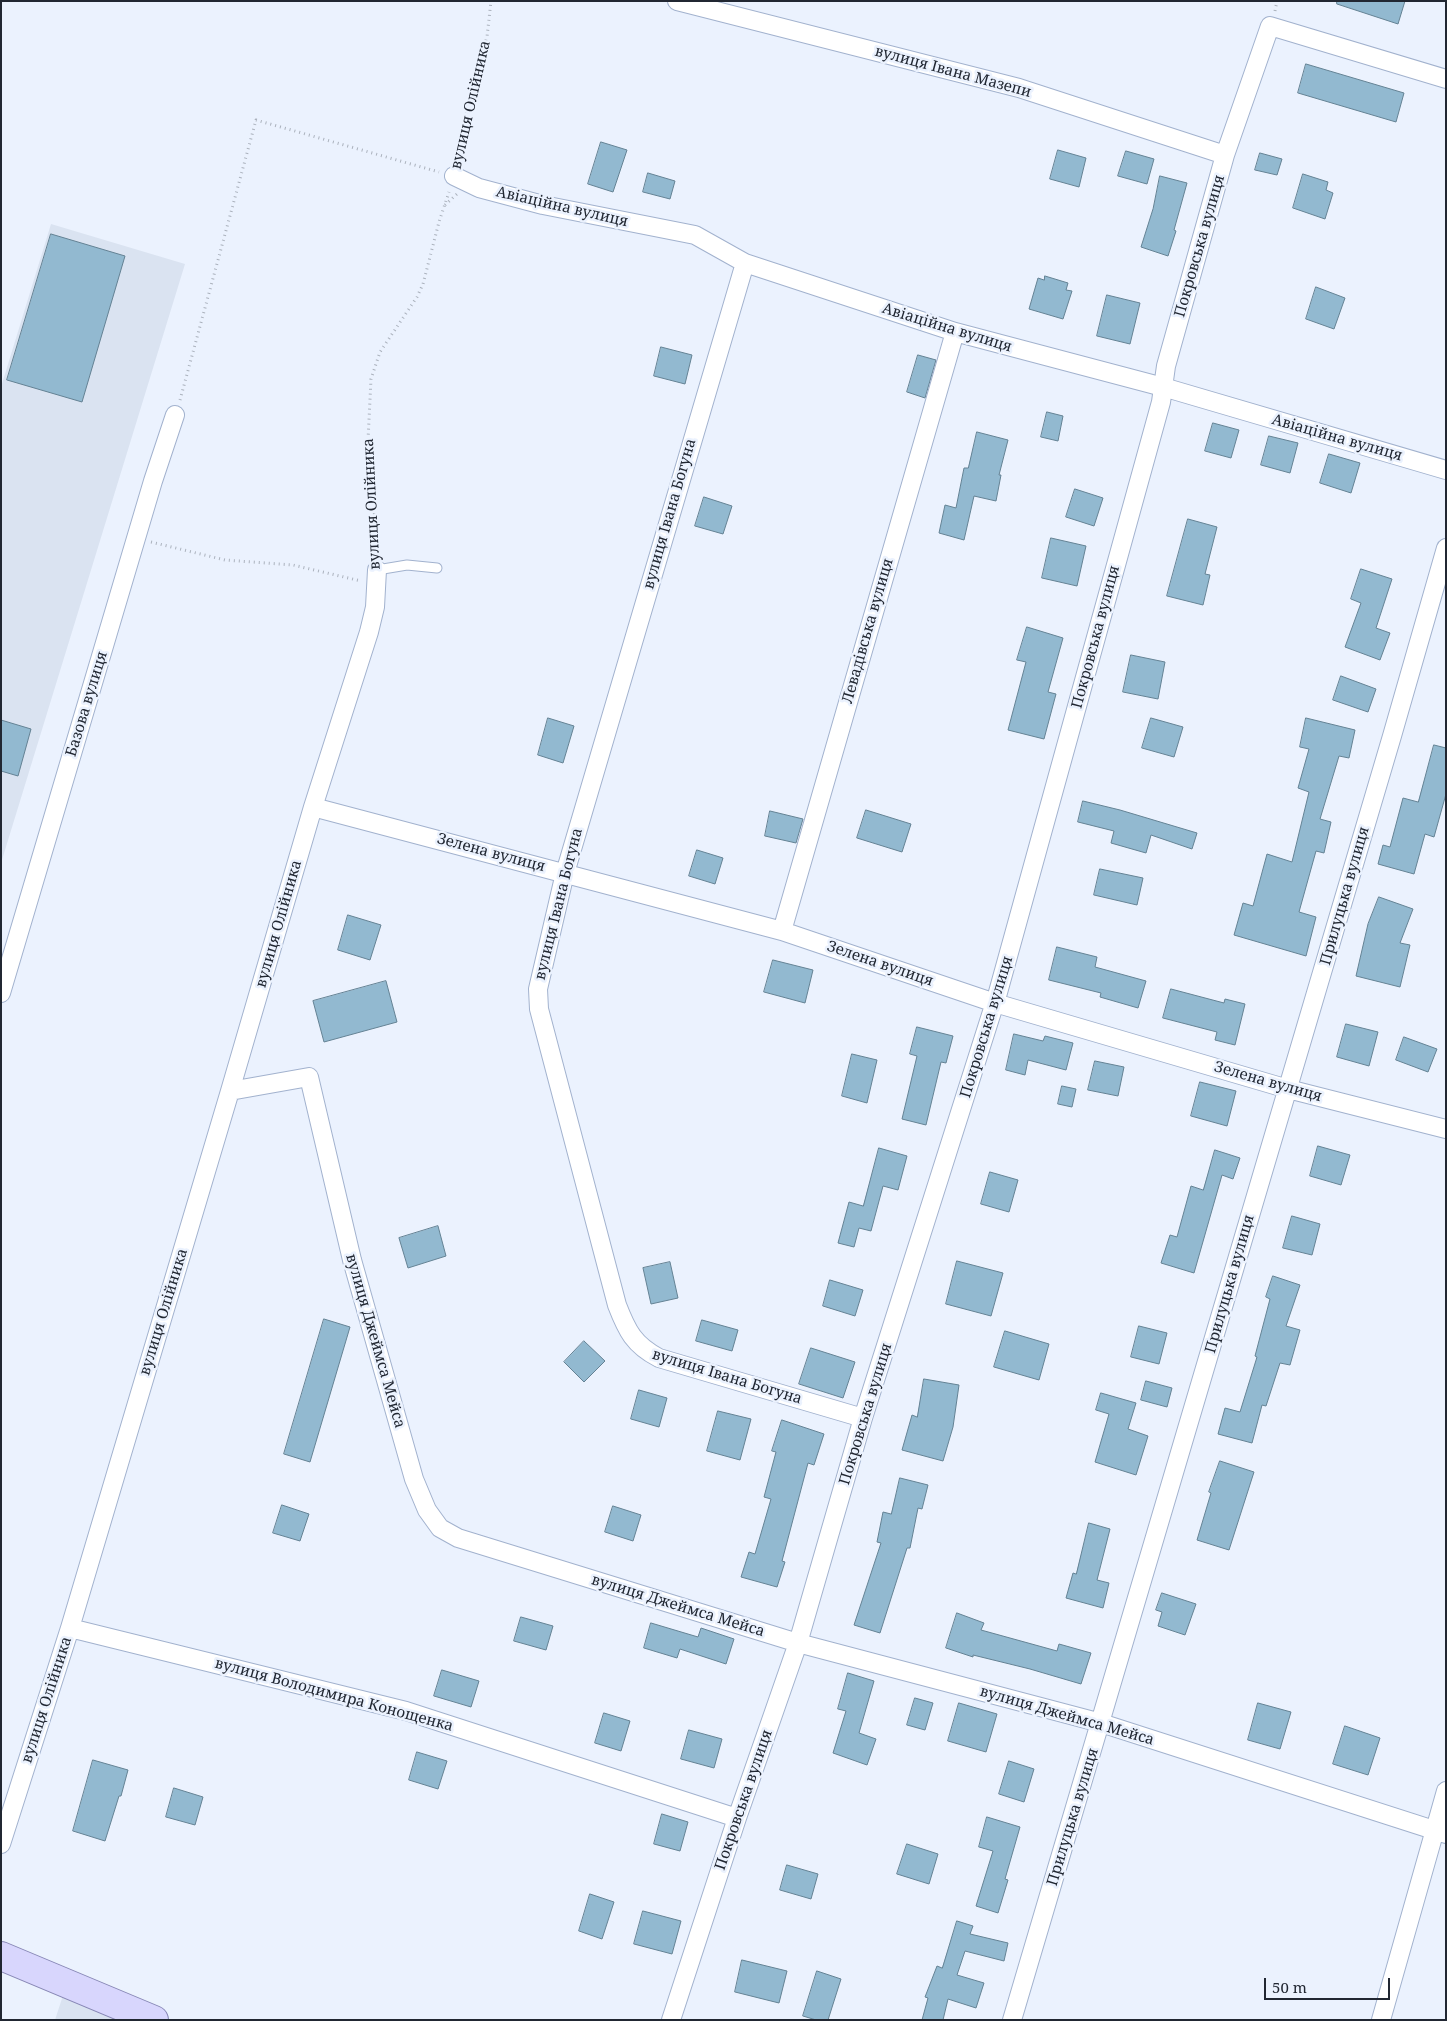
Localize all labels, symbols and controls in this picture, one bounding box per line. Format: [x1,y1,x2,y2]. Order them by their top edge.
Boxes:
street label: вулиця Олійника [447,39,495,171]
street label: вулиця Івана Мазепи [873,42,1033,102]
street label: Покровська вулиця [1171,173,1229,319]
street label: Авіаційна вулиця [494,183,630,231]
street label: Авіаційна вулиця [880,300,1014,356]
street label: Авіаційна вулиця [1270,411,1404,465]
street label: вулиця Івана Богуна [640,437,700,591]
street label: вулиця Олійника [360,438,384,570]
street label: Левадівська вулиця [839,556,897,706]
street label: Покровська вулиця [1068,564,1124,710]
street label: Базова вулиця [62,649,112,759]
street label: Прилуцька вулиця [1317,825,1373,967]
street label: вулиця Івана Богуна [531,826,587,982]
street label: Зелена вулиця [435,830,547,876]
street label: вулиця Олійника [252,858,306,990]
street label: Зелена вулиця [824,937,936,991]
street label: Покровська вулиця [957,954,1017,1100]
street label: Зелена вулиця [1212,1058,1324,1106]
street label: Прилуцька вулиця [1202,1213,1258,1355]
street label: вулиця Олійника [136,1246,192,1378]
street label: вулиця Джеймса Мейса [341,1252,409,1430]
street label: Покровська вулиця [836,1341,896,1487]
street label: вулиця Івана Богуна [650,1346,804,1408]
street label: вулиця Джеймса Мейса [589,1571,767,1641]
street label: вулиця Олійника [18,1635,76,1765]
street label: вулиця Володимира Конощенка [213,1654,455,1736]
street label: вулиця Джеймса Мейса [978,1682,1156,1750]
street label: Покровська вулиця [712,1727,776,1873]
street label: Прилуцька вулиця [1043,1746,1103,1888]
scale bar [1267,1968,1393,2000]
text: 50 m [1272,1977,1307,1997]

